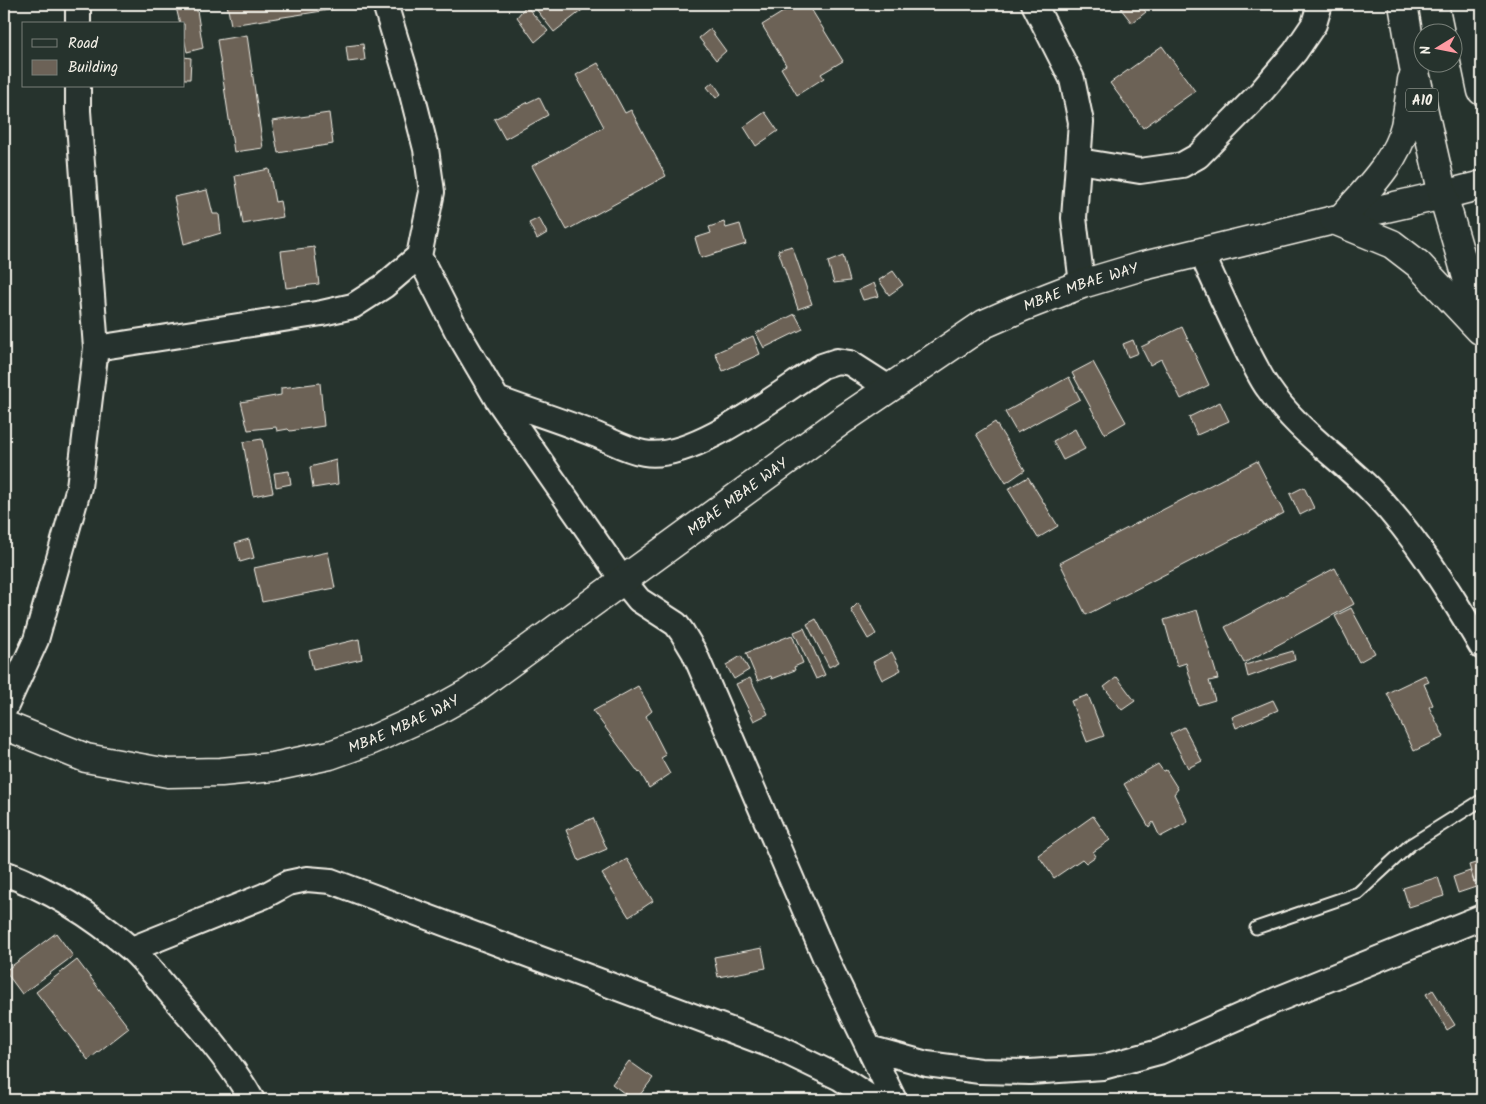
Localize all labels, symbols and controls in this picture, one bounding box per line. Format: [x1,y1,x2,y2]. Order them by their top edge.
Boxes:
legend [22,22,185,88]
north arrow [1414,22,1464,72]
text: Road [68,32,99,56]
text: N [1415,44,1438,56]
text: Building [68,56,118,80]
road number: A10 [1406,88,1438,112]
street label: MBAE MBAE WAY [1020,257,1143,319]
street label: MBAE MBAE WAY [682,452,795,543]
street label: MBAE MBAE WAY [345,689,465,761]

